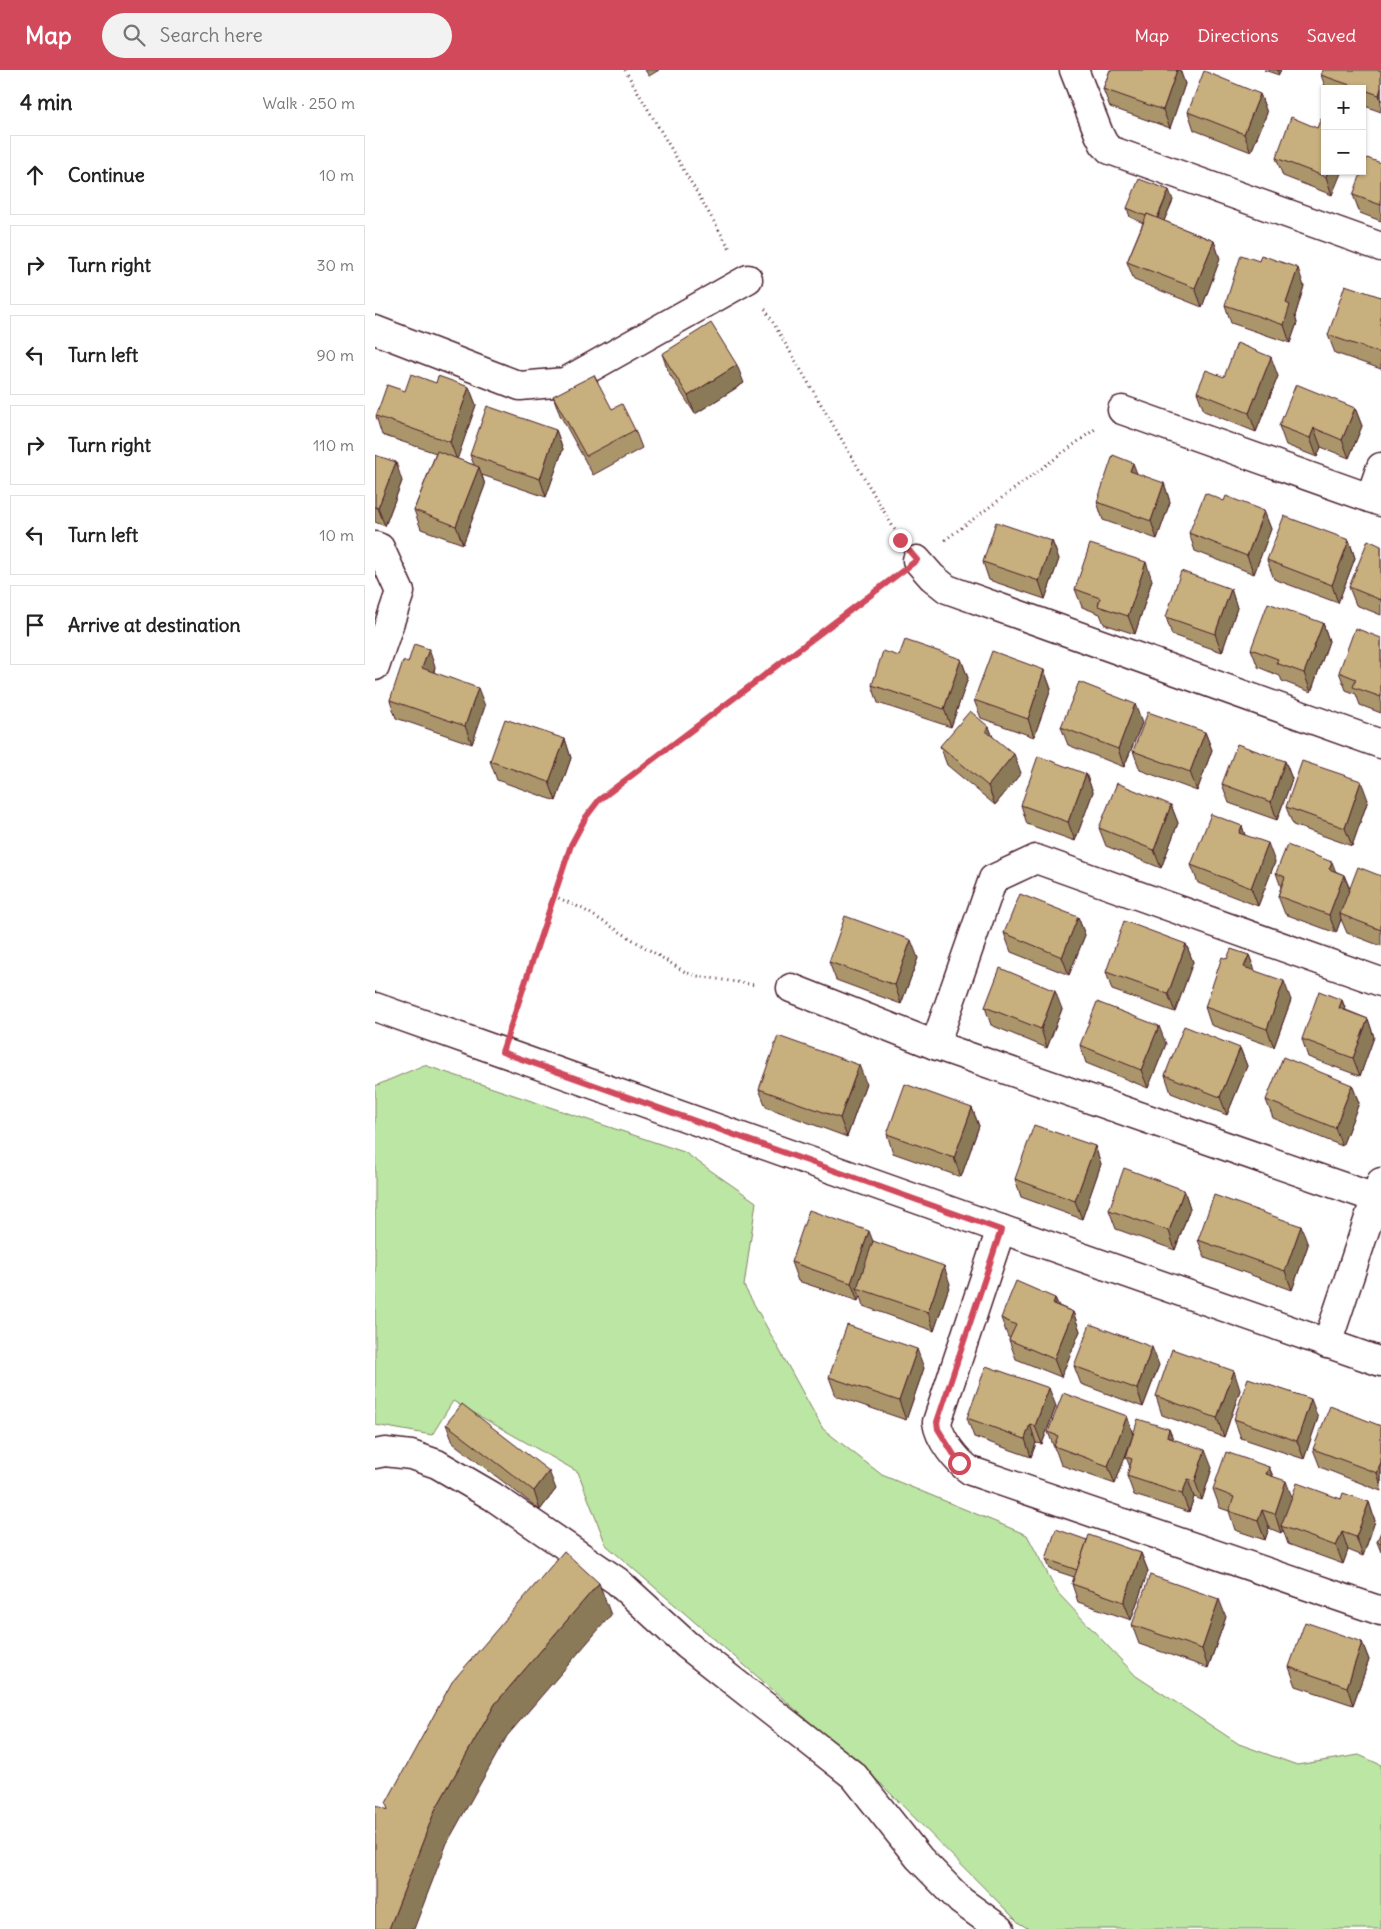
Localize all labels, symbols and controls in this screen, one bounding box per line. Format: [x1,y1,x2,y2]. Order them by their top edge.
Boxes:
search box [102,13,452,58]
text: Map [25,20,72,50]
icon: search [120,21,148,49]
text: Search here [160,23,263,47]
text: Map [1134,24,1169,47]
text: Directions [1197,24,1279,47]
text: Saved [1307,24,1356,47]
map controls [1321,85,1366,175]
button: + [1321,85,1366,130]
text: 4 min [20,89,72,116]
text: Walk · 250 m [263,93,355,113]
button: − [1321,130,1366,175]
icon: ahead [21,161,49,189]
text: Continue [68,163,145,187]
text: 10 m [319,165,354,185]
icon: right [21,251,49,279]
text: Turn right [68,253,151,277]
text: 30 m [317,255,354,275]
icon: left [21,341,49,369]
text: Turn left [68,343,138,367]
text: 90 m [316,345,354,365]
icon: right [21,431,49,459]
text: Turn right [68,433,151,457]
text: 110 m [313,435,354,455]
icon: left [21,521,49,549]
text: Turn left [68,523,138,547]
text: 10 m [319,525,354,545]
route end [889,529,912,552]
icon: arrive [21,611,49,639]
text: Arrive at destination [68,613,241,637]
route start [948,1452,971,1475]

